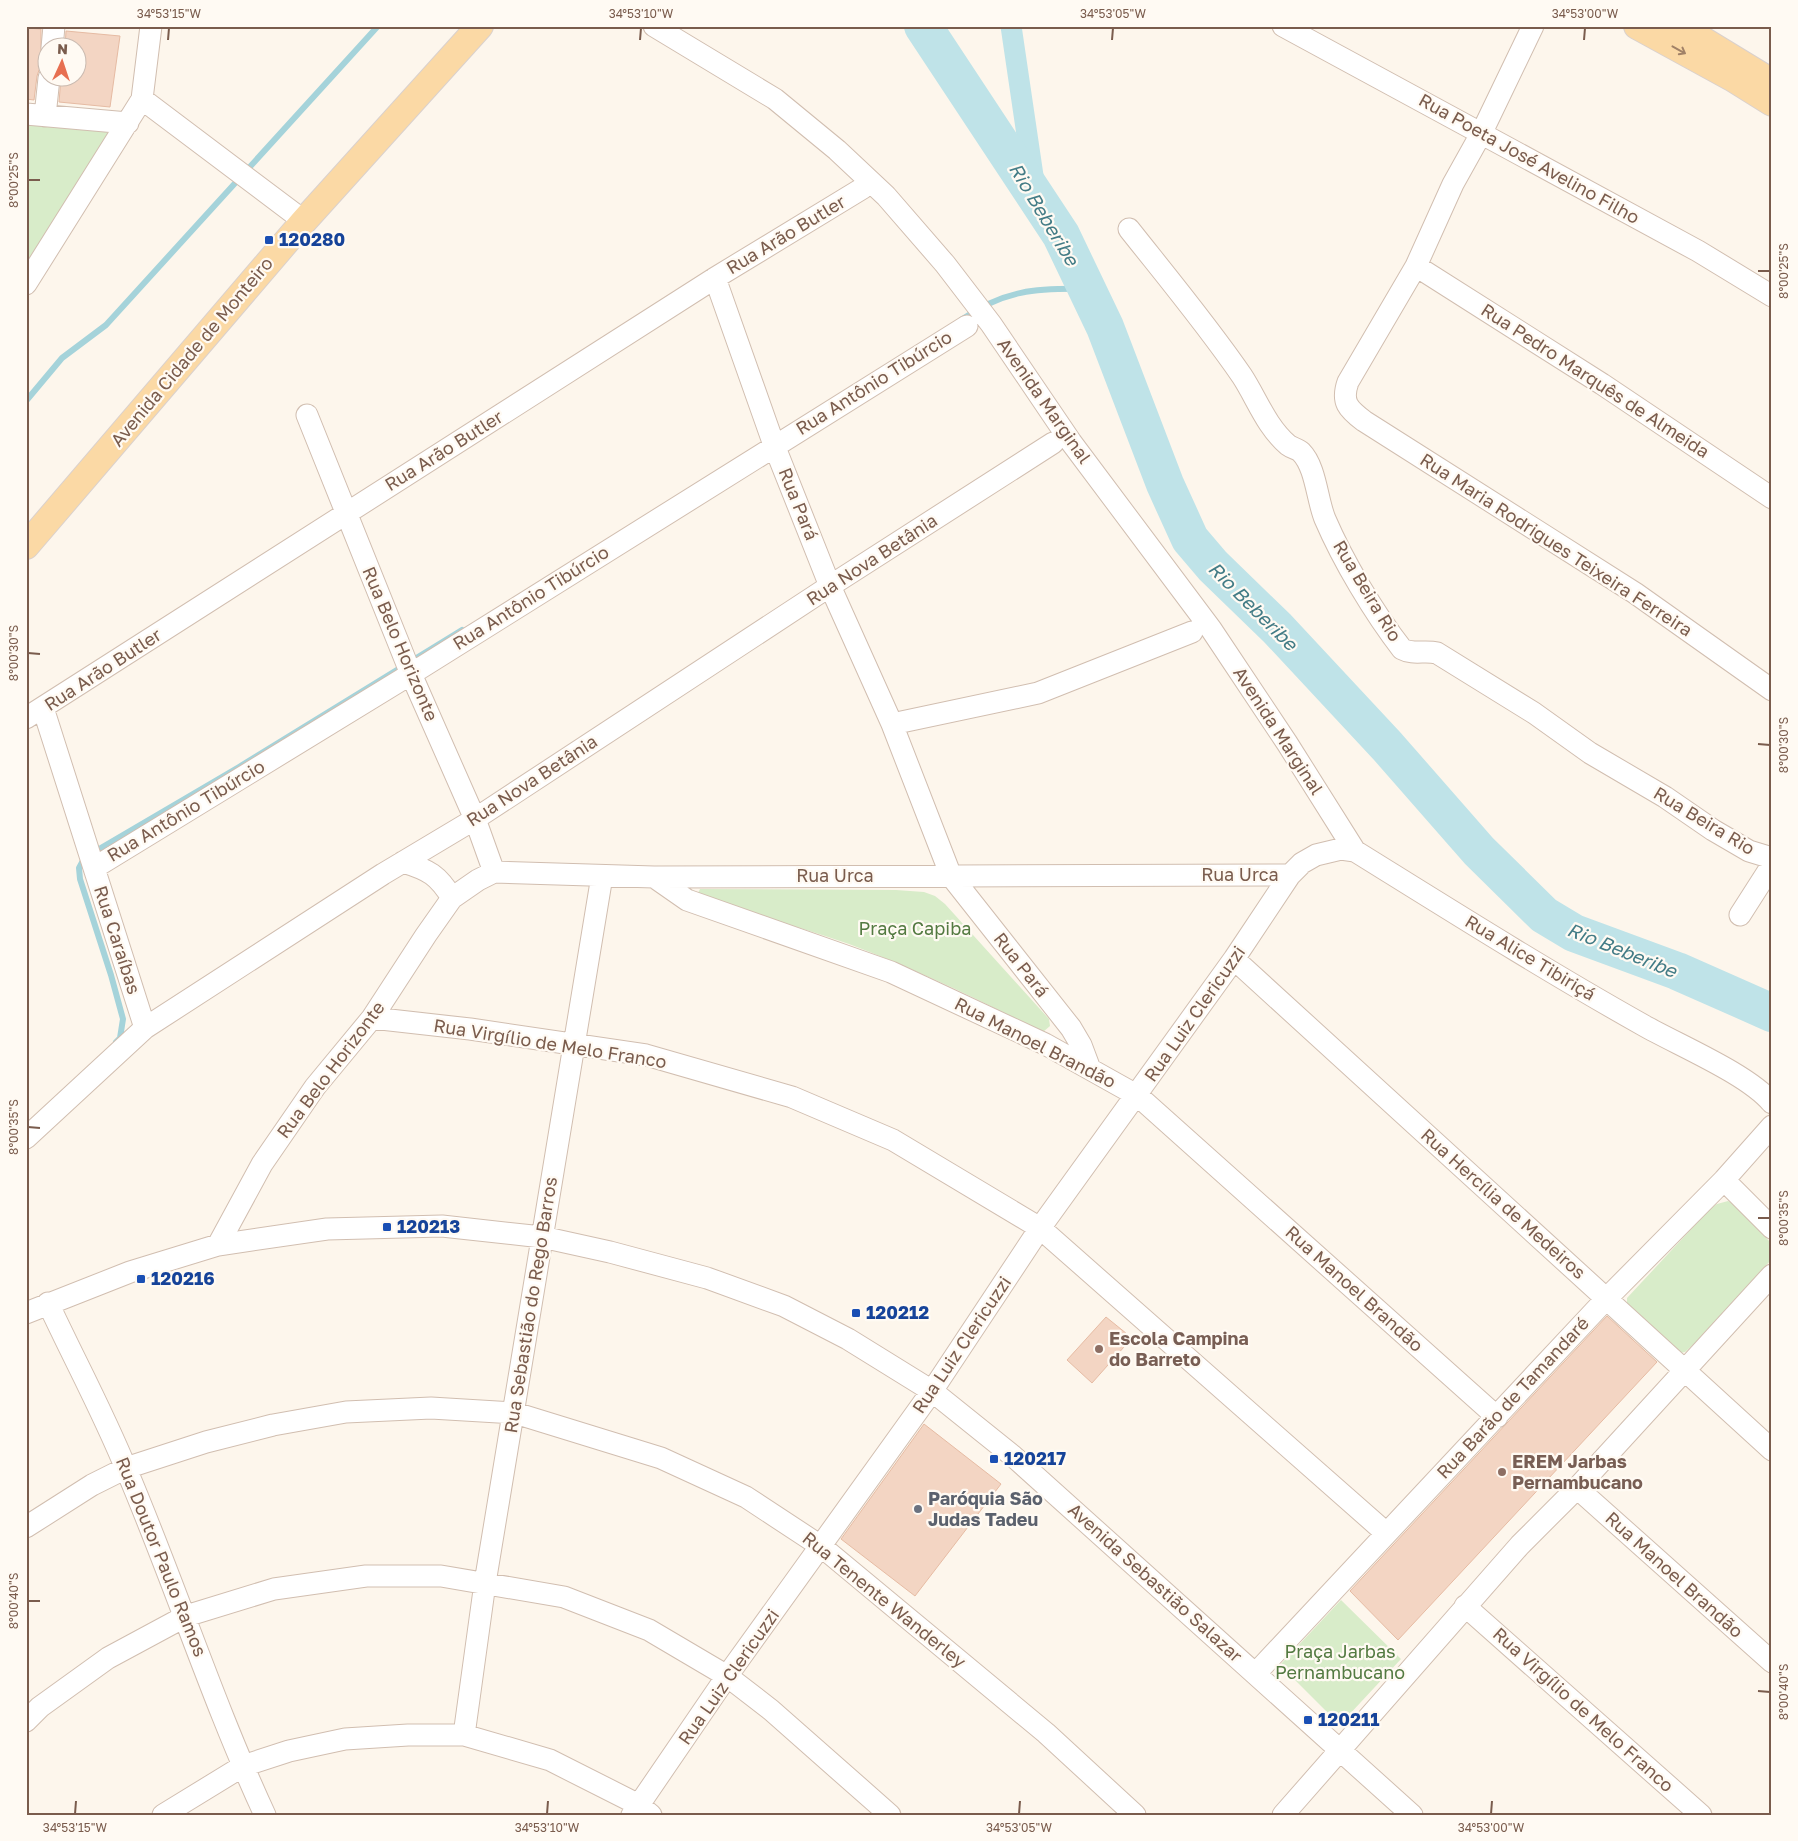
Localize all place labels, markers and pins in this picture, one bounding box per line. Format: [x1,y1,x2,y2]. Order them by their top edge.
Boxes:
place label: 120280 [279,228,345,250]
marker: 120280 [263,234,275,246]
place label: 120213 [397,1215,460,1237]
marker: 120213 [381,1221,393,1233]
place label: 120216 [151,1267,215,1289]
marker: 120216 [135,1273,147,1285]
place label: 120212 [866,1301,929,1323]
marker: 120212 [850,1307,862,1319]
place label: Escola Campina do Barreto [1109,1327,1249,1370]
marker: Escola Campina do Barreto [1093,1343,1105,1355]
place label: 120217 [1004,1447,1066,1469]
place label: EREM Jarbas Pernambucano [1512,1450,1643,1493]
marker: 120217 [988,1453,1000,1465]
marker: EREM Jarbas Pernambucano [1496,1466,1508,1478]
place label: Paróquia São Judas Tadeu [928,1487,1043,1530]
marker: Paróquia São Judas Tadeu [912,1503,924,1515]
place label: 120211 [1318,1708,1379,1730]
marker: 120211 [1302,1714,1314,1726]

